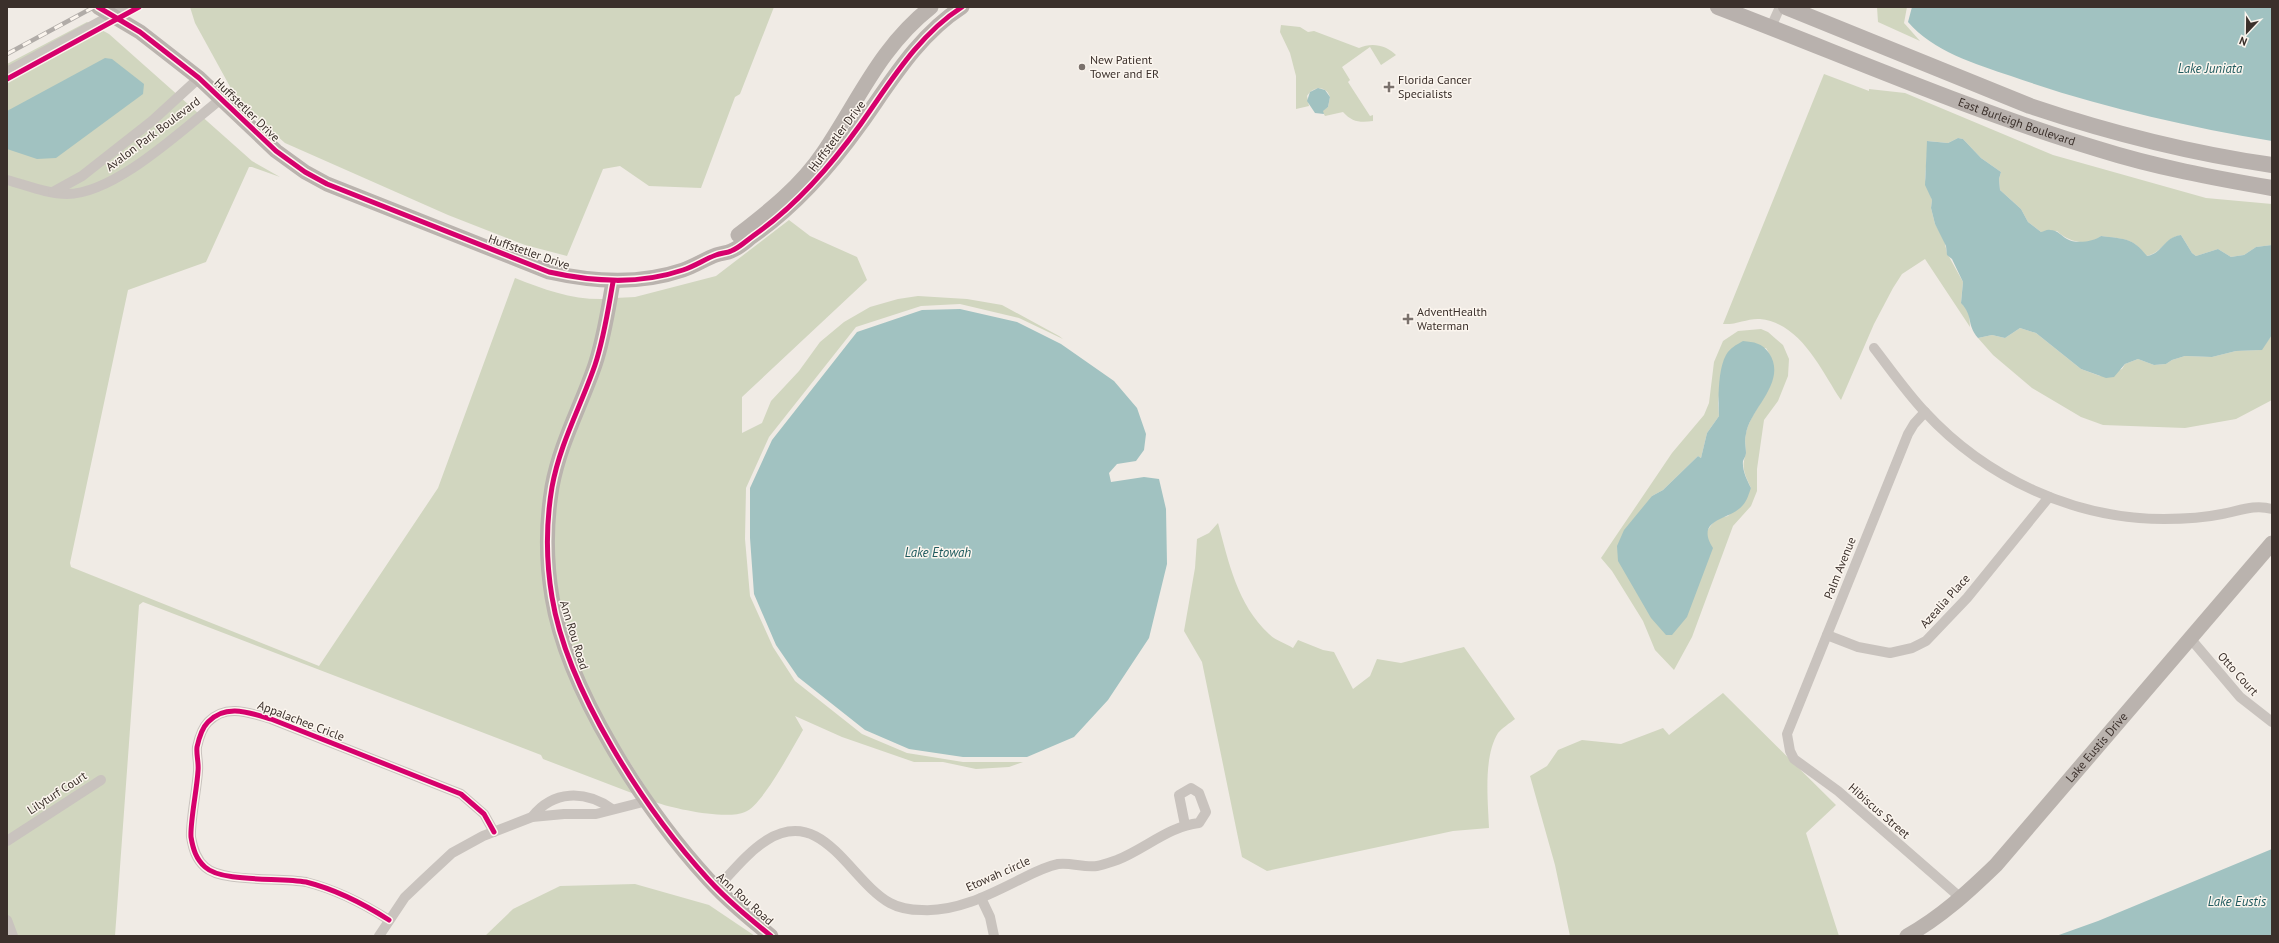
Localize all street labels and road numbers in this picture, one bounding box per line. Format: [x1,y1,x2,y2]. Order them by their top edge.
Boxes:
street label: Huffstetler Drive [212,75,283,145]
street label: Avalon Park Boulevard [102,93,203,174]
street label: East Burleigh Boulevard [1956,94,2077,149]
street label: Huffstetler Drive [805,97,868,174]
street label: Huffstetler Drive [486,231,572,272]
street label: Palm Avenue [1820,535,1859,601]
street label: Azealia Place [1917,571,1973,631]
street label: Ann Rou Road [557,599,592,671]
street label: Otto Court [2215,649,2262,699]
street label: Appalachee Cricle [256,697,347,744]
street label: Lake Eustis Drive [2062,709,2130,785]
street label: Lilyturf Court [24,768,89,817]
street label: Hibiscus Street [1845,780,1913,841]
street label: Etowah circle [963,853,1032,894]
street label: Ann Rou Road [714,869,777,928]

